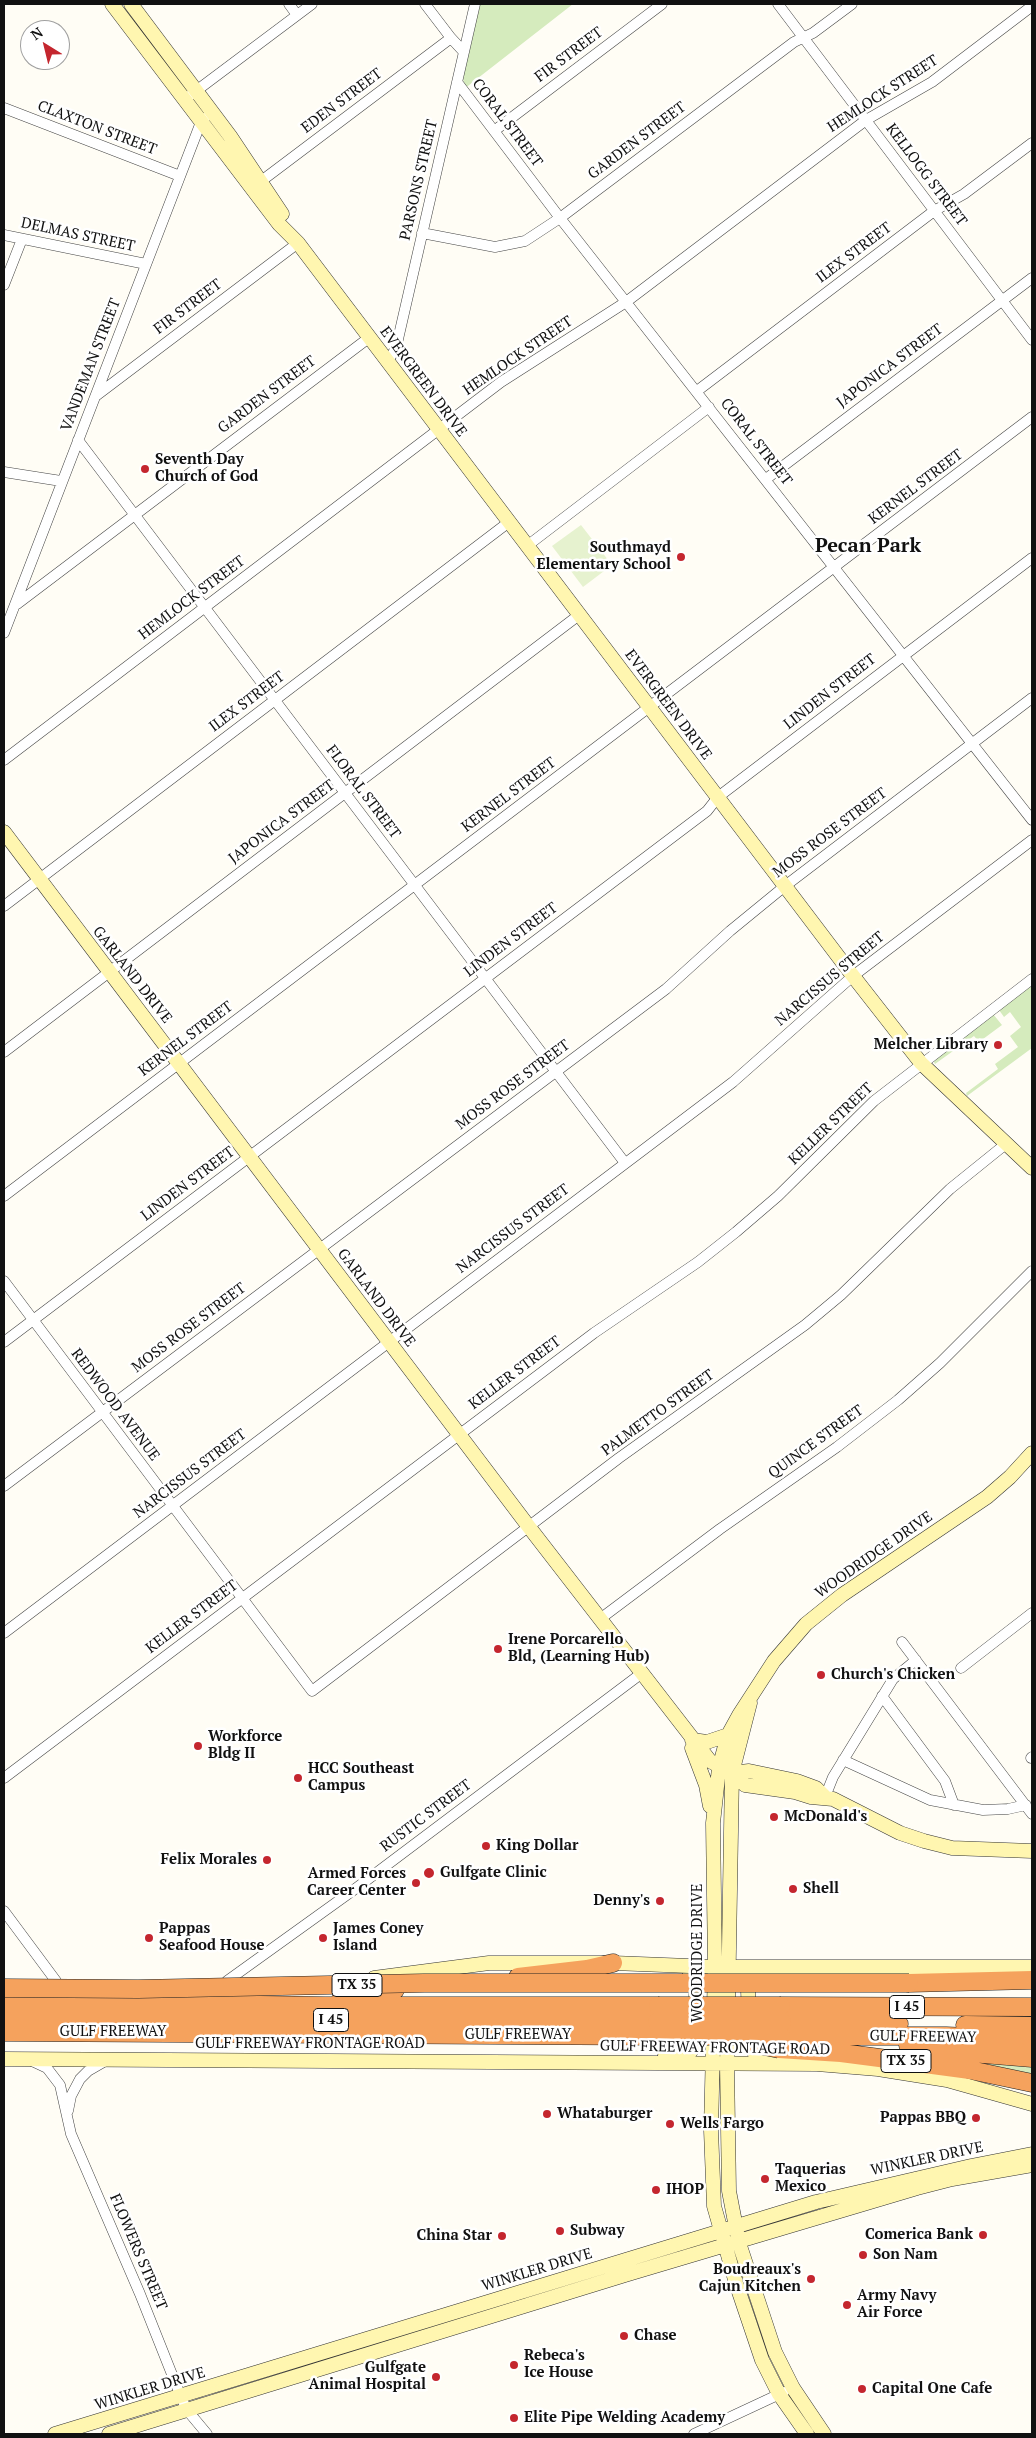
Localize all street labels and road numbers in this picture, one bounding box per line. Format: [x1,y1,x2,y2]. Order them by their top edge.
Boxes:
street label: FIR STREET [532,24,606,86]
street label: HEMLOCK STREET [824,52,942,136]
street label: EDEN STREET [298,65,386,137]
street label: CORAL STREET [468,75,546,171]
street label: CLAXTON STREET [35,97,159,159]
street label: GARDEN STREET [585,98,689,184]
street label: PARSONS STREET [396,118,442,242]
street label: KELLOGG STREET [882,120,970,230]
street label: DELMAS STREET [19,214,137,256]
street label: ILEX STREET [813,219,895,287]
street label: FIR STREET [151,276,225,338]
street label: VANDEMAN STREET [57,296,125,434]
street label: HEMLOCK STREET [460,313,576,399]
street label: JAPONICA STREET [833,320,947,412]
street label: EVERGREEN DRIVE [376,323,470,441]
street label: GARDEN STREET [215,352,319,438]
street label: CORAL STREET [716,395,796,489]
street label: KERNEL STREET [865,446,967,528]
street label: HEMLOCK STREET [135,552,249,644]
street label: EVERGREEN DRIVE [621,646,715,764]
street label: LINDEN STREET [780,650,880,734]
street label: ILEX STREET [206,668,288,736]
street label: FLORAL STREET [322,742,404,842]
street label: KERNEL STREET [458,754,560,836]
street label: JAPONICA STREET [225,776,339,868]
street label: MOSS ROSE STREET [769,784,891,882]
street label: LINDEN STREET [461,899,561,981]
street label: GARLAND DRIVE [88,923,176,1027]
street label: NARCISSUS STREET [772,928,888,1030]
street label: KERNEL STREET [135,998,237,1080]
street label: MOSS ROSE STREET [452,1036,574,1134]
street label: KELLER STREET [785,1079,877,1169]
street label: LINDEN STREET [138,1143,238,1225]
street label: NARCISSUS STREET [453,1181,573,1277]
street label: GARLAND DRIVE [333,1245,419,1351]
street label: MOSS ROSE STREET [128,1279,250,1377]
street label: KELLER STREET [465,1333,565,1413]
street label: REDWOOD AVENUE [67,1345,163,1465]
street label: PALMETTO STREET [598,1366,718,1460]
street label: QUINCE STREET [765,1401,867,1483]
street label: NARCISSUS STREET [130,1426,250,1522]
street label: WOODRIDGE DRIVE [812,1508,936,1602]
street label: KELLER STREET [142,1577,242,1657]
street label: RUSTIC STREET [377,1776,475,1856]
street label: WOODRIDGE DRIVE [689,1884,707,2022]
road number: TX 35 [332,1974,382,1996]
road number: I 45 [890,1995,924,2018]
road number: I 45 [314,2008,348,2032]
street label: GULF FREEWAY [60,2023,166,2041]
street label: GULF FREEWAY [465,2026,571,2044]
street label: GULF FREEWAY [869,2027,977,2047]
street label: GULF FREEWAY FRONTAGE ROAD [195,2035,425,2053]
street label: GULF FREEWAY FRONTAGE ROAD [600,2037,830,2059]
road number: TX 35 [881,2050,931,2072]
street label: WINKLER DRIVE [869,2138,985,2180]
street label: FLOWERS STREET [105,2191,171,2313]
street label: WINKLER DRIVE [480,2245,594,2295]
street label: WINKLER DRIVE [93,2364,207,2414]

